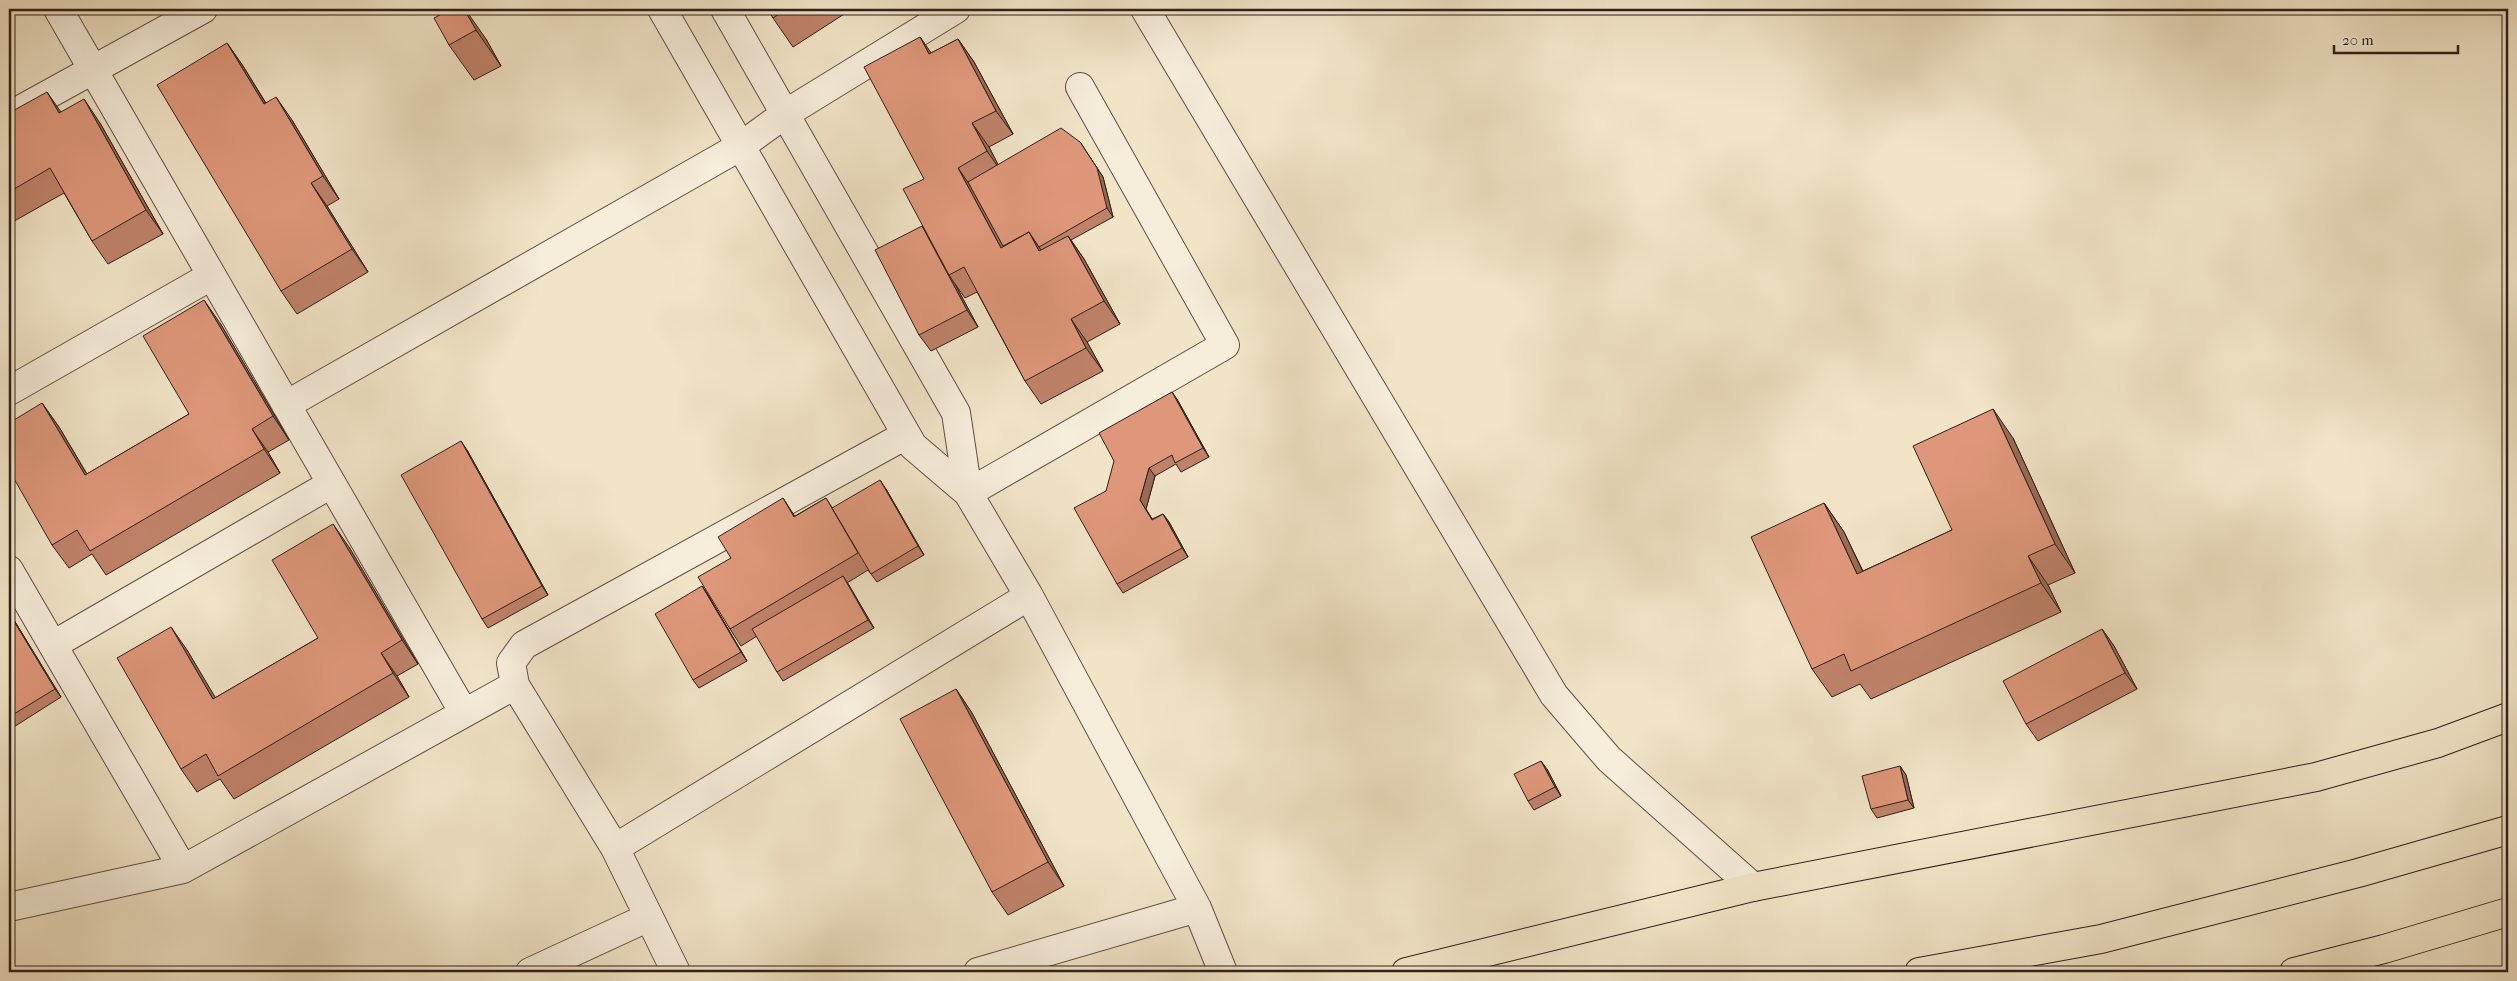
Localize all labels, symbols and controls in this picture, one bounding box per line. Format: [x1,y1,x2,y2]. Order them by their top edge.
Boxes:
scale bar [2334,22,2458,54]
text: 20 m [2342,31,2374,49]

